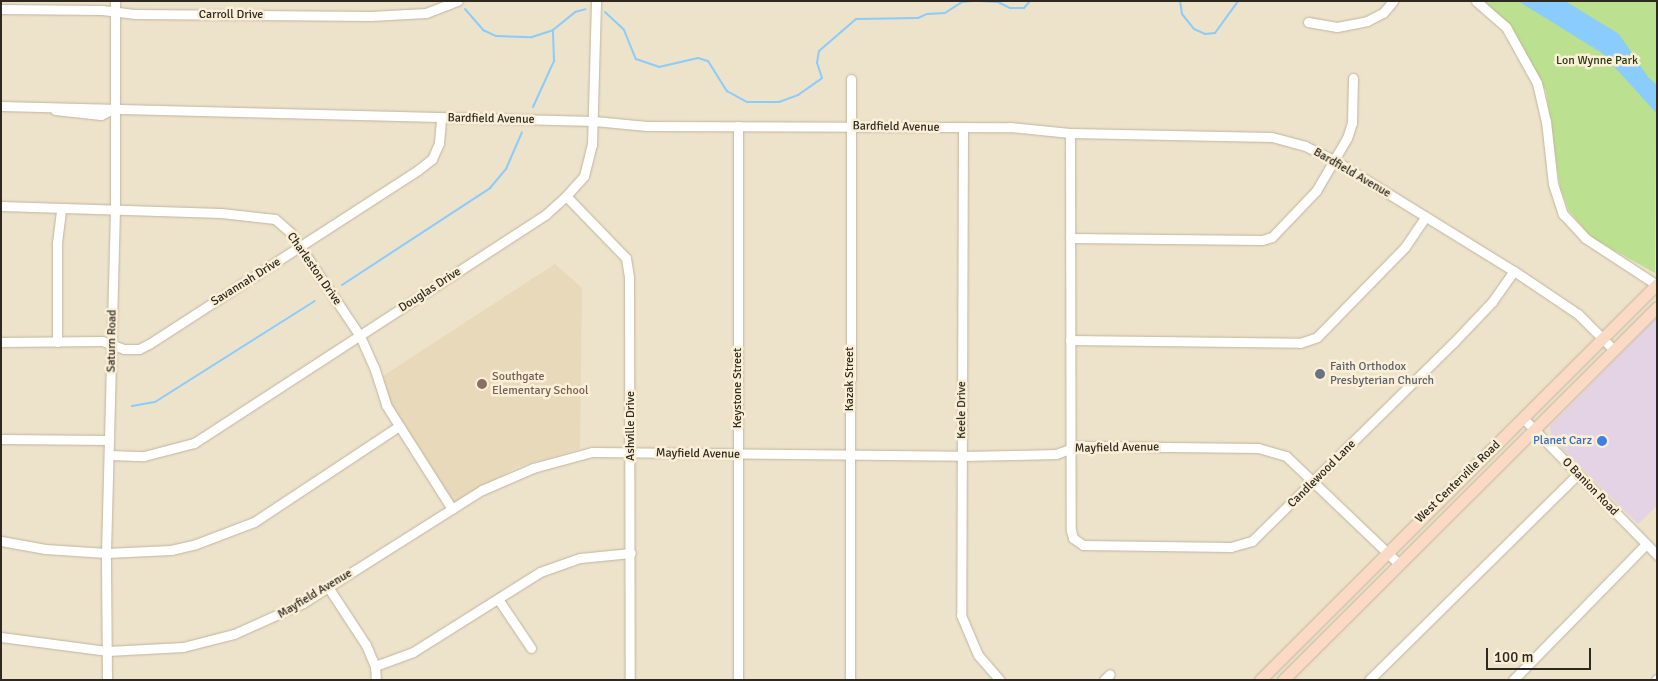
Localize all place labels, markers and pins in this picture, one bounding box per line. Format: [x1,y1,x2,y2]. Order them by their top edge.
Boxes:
place label: Faith Orthodox Presbyterian Church [1330,360,1434,388]
marker: Faith Orthodox Presbyterian Church [1314,368,1326,380]
place label: Southgate Elementary School [492,370,588,398]
marker: Southgate Elementary School [476,378,488,390]
place label: Planet Carz [1533,434,1592,448]
marker: Planet Carz [1596,435,1608,447]

